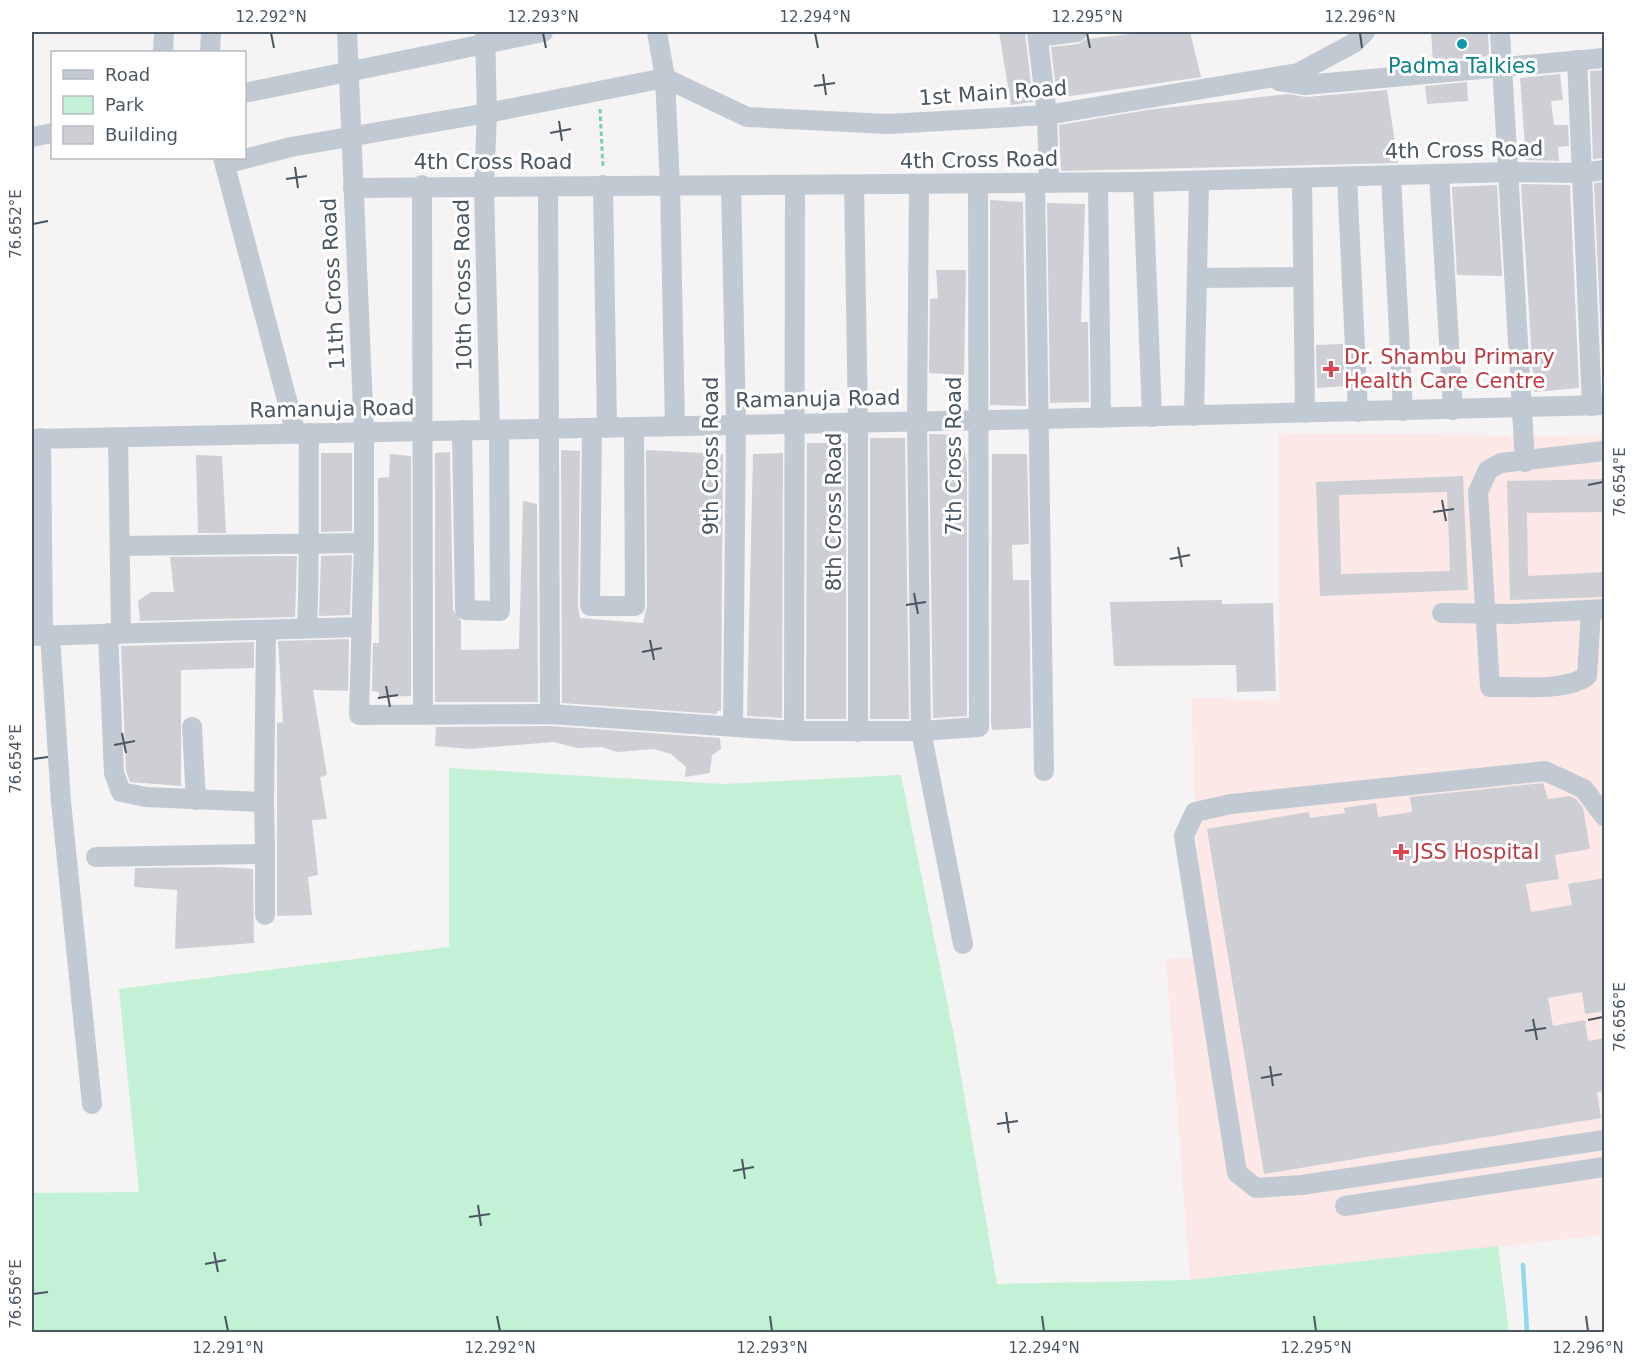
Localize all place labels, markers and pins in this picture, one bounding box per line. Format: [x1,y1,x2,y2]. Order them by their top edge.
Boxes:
marker: Padma Talkies [1455,37,1469,51]
place label: Padma Talkies [1388,54,1536,78]
place label: Dr. Shambu Primary Health Care Centre [1344,345,1555,393]
marker: Dr. Shambu Primary Health Care Centre [1322,360,1340,378]
place label: JSS Hospital [1412,840,1539,864]
marker: JSS Hospital [1392,843,1410,861]

